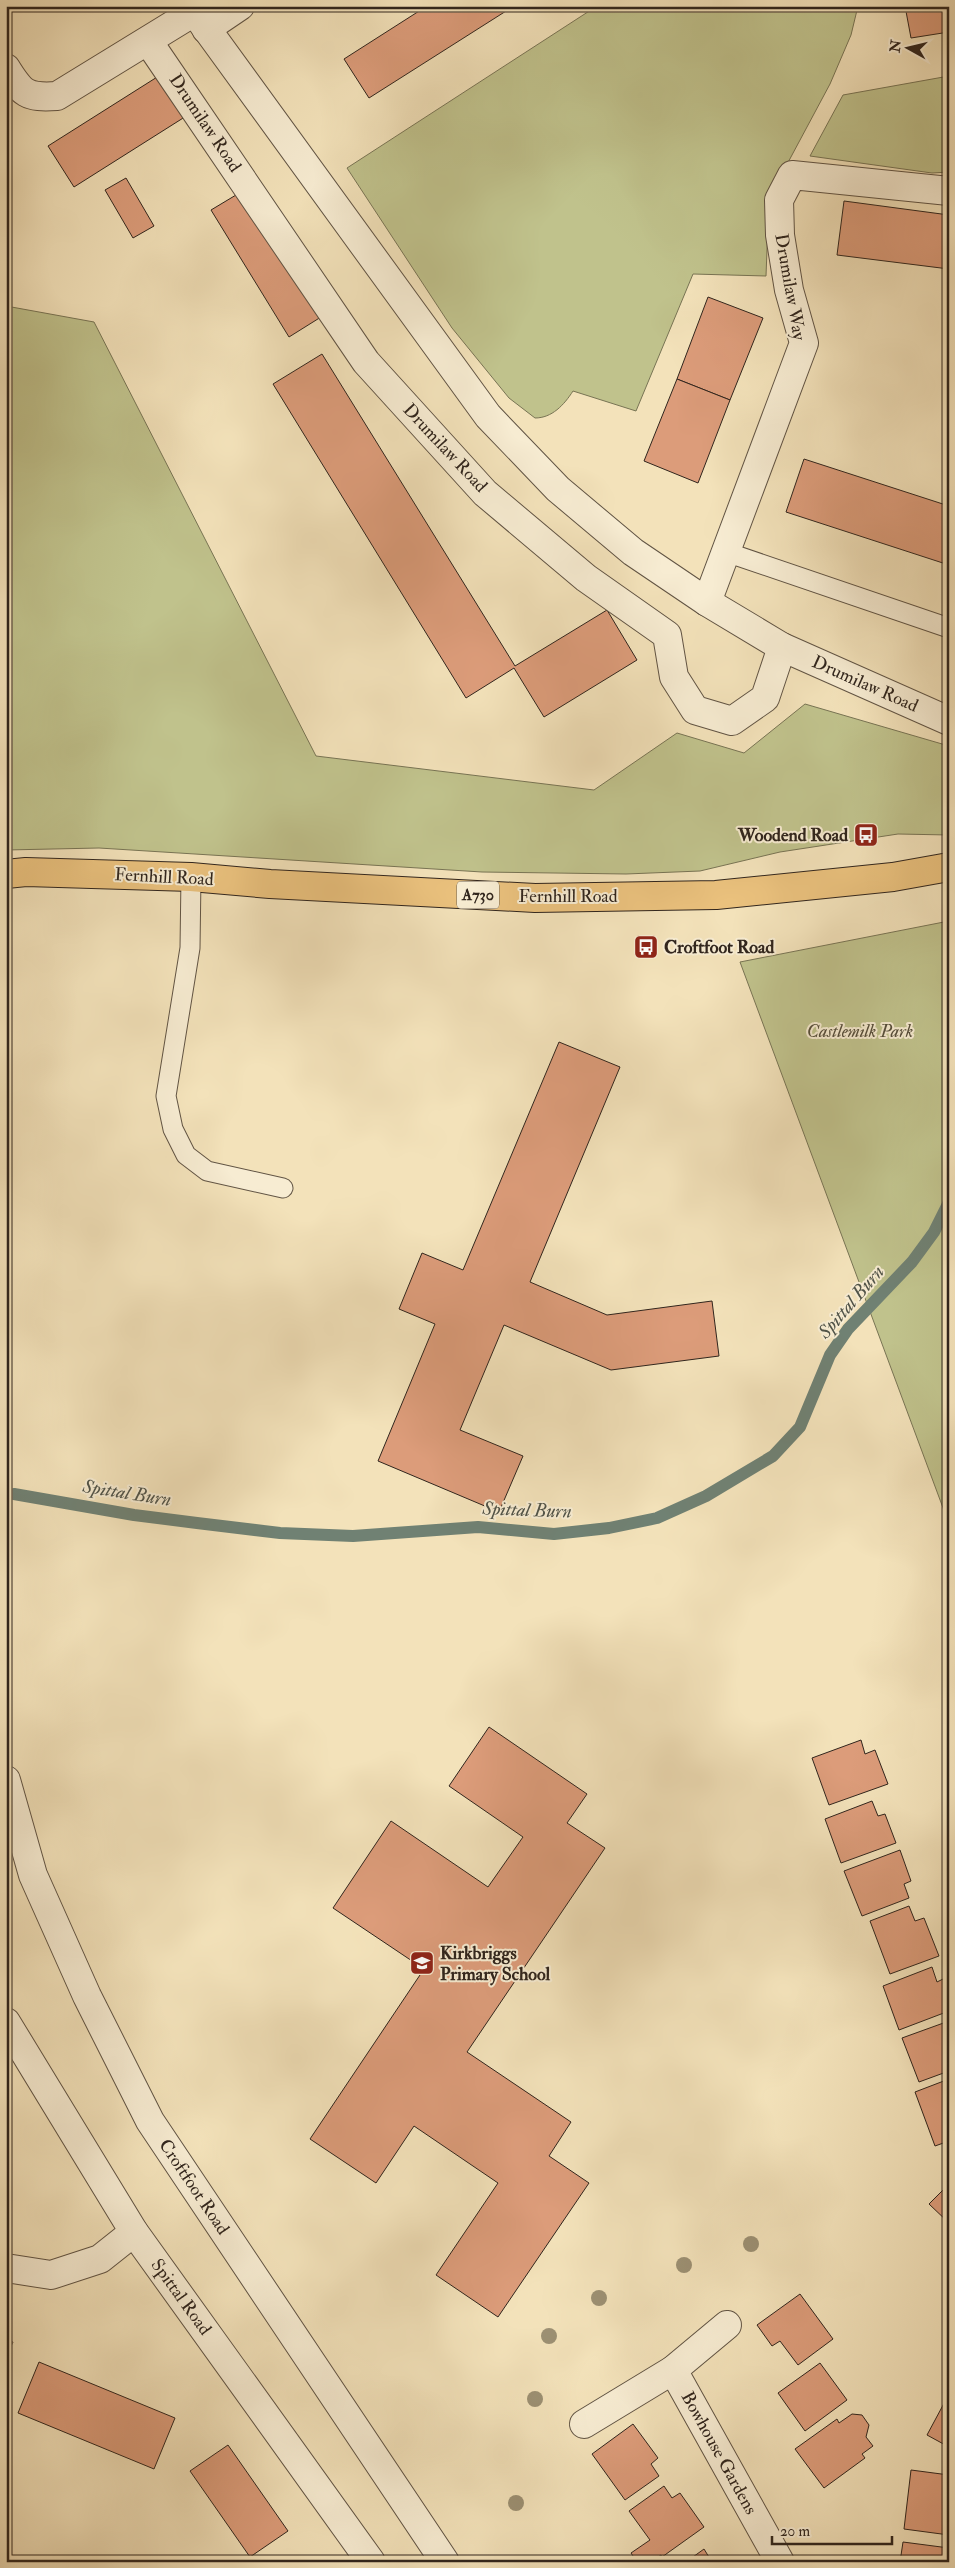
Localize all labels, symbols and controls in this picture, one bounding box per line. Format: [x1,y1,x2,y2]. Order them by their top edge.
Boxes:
north arrow [882,22,932,72]
text: N [886,38,905,55]
street label: Drumilaw Road [164,69,246,177]
street label: Drumilaw Way [769,232,811,343]
street label: Drumilaw Road [398,399,492,498]
street label: Drumilaw Road [808,650,922,718]
bus stop icon: Woodend Road [853,822,879,848]
place label: Woodend Road [737,824,848,847]
street label: Fernhill Road [114,863,214,891]
road number: A730 [457,882,499,908]
street label: Fernhill Road [518,885,618,908]
bus stop icon: Croftfoot Road [633,934,659,960]
place label: Croftfoot Road [664,936,774,959]
park label: Castlemilk Park [807,1020,913,1043]
water label: Spittal Burn [812,1260,889,1344]
water label: Spittal Burn [80,1474,173,1512]
water label: Spittal Burn [481,1496,572,1524]
place label: Kirkbriggs Primary School [440,1942,551,1986]
school or university icon: Kirkbriggs Primary School [409,1950,435,1976]
street label: Croftfoot Road [154,2135,234,2239]
street label: Spittal Road [146,2254,216,2340]
street label: Bowhouse Gardens [676,2387,762,2519]
scale bar [772,2513,892,2545]
text: 20 m [780,2522,810,2541]

